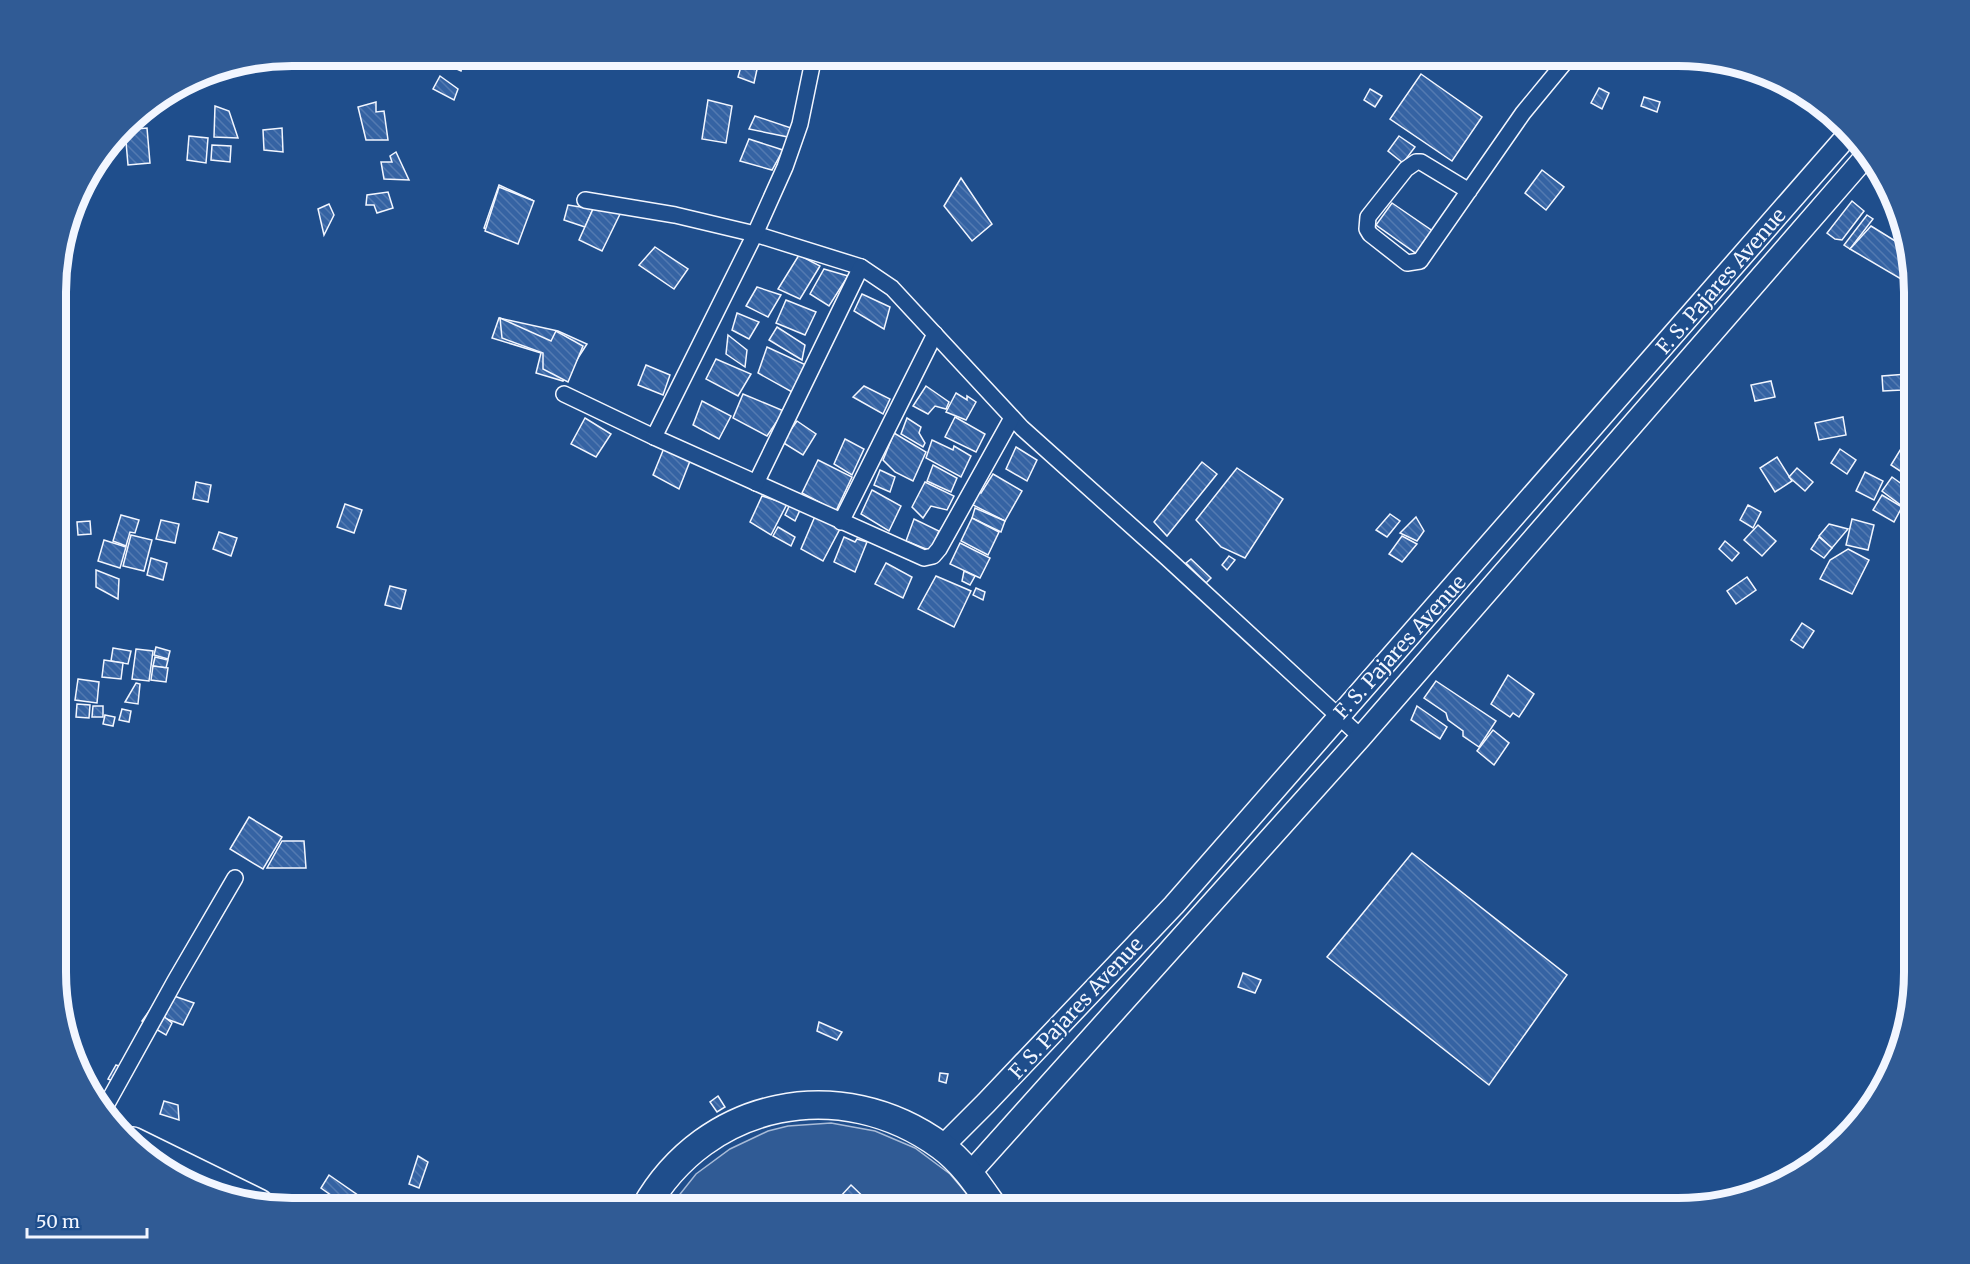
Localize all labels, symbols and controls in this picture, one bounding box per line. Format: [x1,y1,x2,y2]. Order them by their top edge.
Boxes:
street label: F. S. Pajares Avenue [1651,203,1791,359]
street label: F. S. Pajares Avenue [1328,570,1471,724]
street label: F. S. Pajares Avenue [1003,932,1148,1084]
scale bar [27,1201,147,1239]
text: 50 m [36,1210,80,1233]

